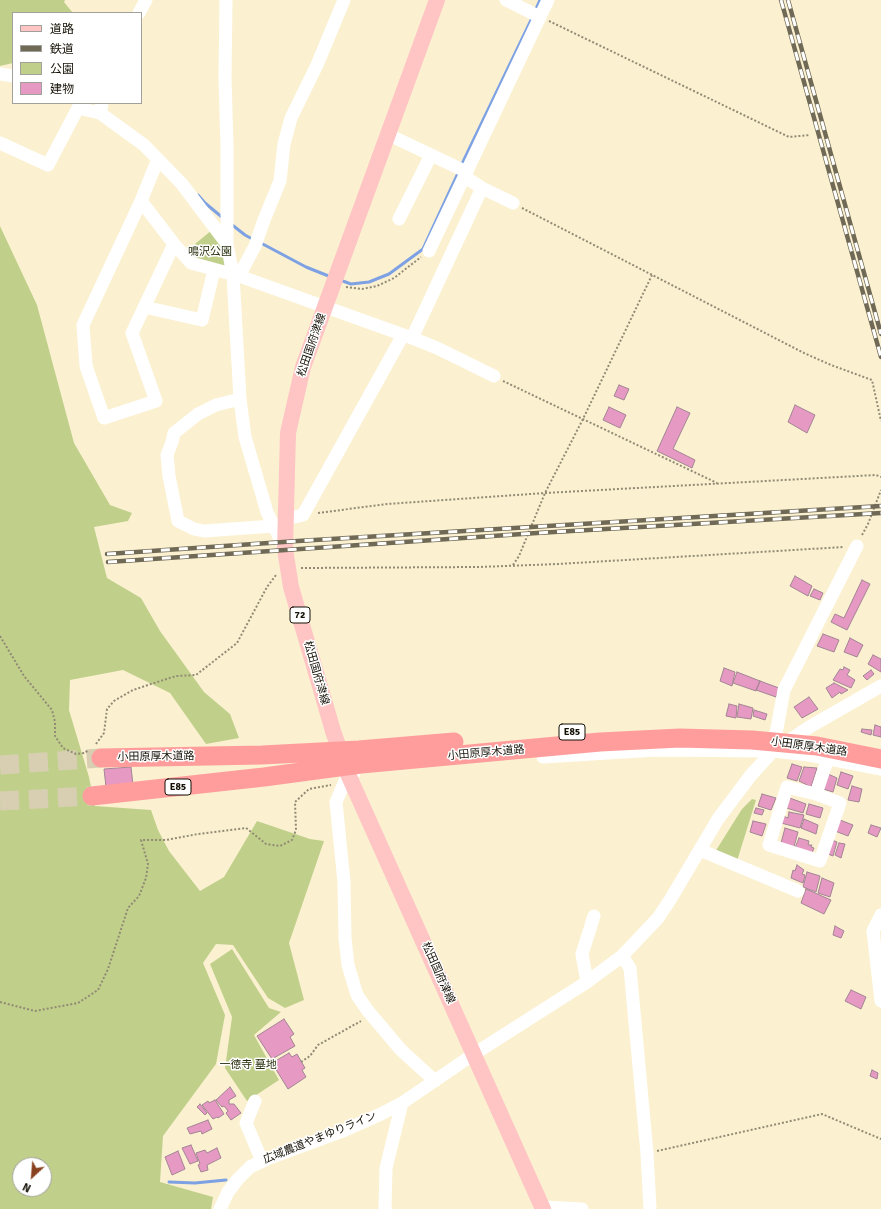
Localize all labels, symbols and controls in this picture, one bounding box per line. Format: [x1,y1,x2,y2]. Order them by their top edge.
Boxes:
legend [12,12,142,104]
text: 道路 [50,22,74,37]
text: 鉄道 [50,42,74,57]
text: 公園 [50,62,74,77]
text: 建物 [50,82,74,97]
park label: 鳴沢公園 [188,245,232,259]
street label: 松田国府津線 [295,312,329,378]
road number: 72 [290,607,310,623]
street label: 松田国府津線 [301,639,331,707]
road number: E85 [559,724,585,740]
street label: 小田原厚木道路 [770,735,848,759]
street label: 小田原厚木道路 [447,743,525,763]
street label: 小田原厚木道路 [117,750,195,764]
road number: E85 [165,779,191,795]
street label: 松田国府津線 [419,940,457,1006]
park label: 一徳寺 墓地 [219,1058,277,1072]
street label: 広域農道やまゆりライン [261,1109,379,1167]
north arrow [12,1157,52,1197]
text: N [21,1180,33,1195]

